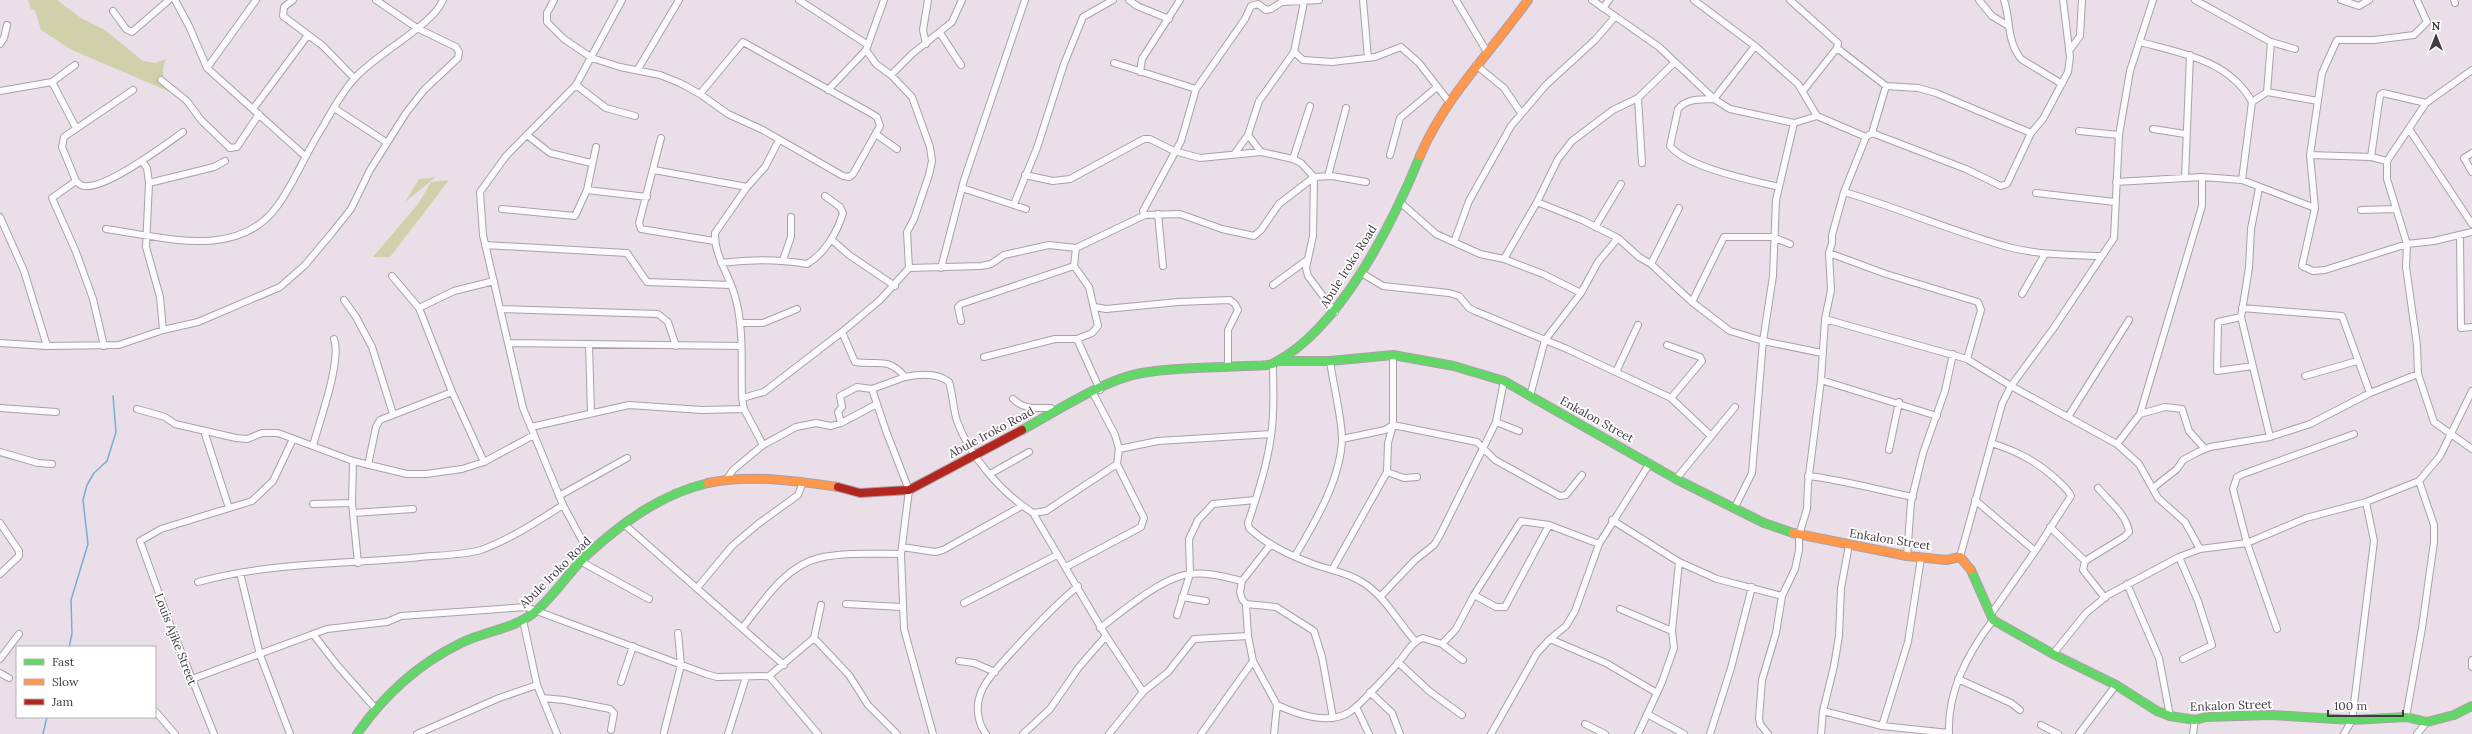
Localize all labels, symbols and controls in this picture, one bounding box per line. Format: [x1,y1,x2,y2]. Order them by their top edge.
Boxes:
north arrow [2416,16,2456,56]
text: N [2432,19,2441,33]
street label: Abule Iroko Road [1316,222,1380,311]
street label: Enkalon Street [1557,393,1637,446]
street label: Abule Iroko Road [945,403,1036,461]
street label: Enkalon Street [1848,525,1932,553]
street label: Abule Iroko Road [515,533,594,612]
street label: Louis Ajike Street [152,591,201,687]
legend [16,646,156,718]
text: Fast [52,654,75,669]
text: Slow [52,674,79,689]
scale bar [2328,692,2403,718]
text: Jam [51,694,73,709]
street label: Enkalon Street [2190,696,2273,714]
text: 100 m [2334,698,2367,713]

